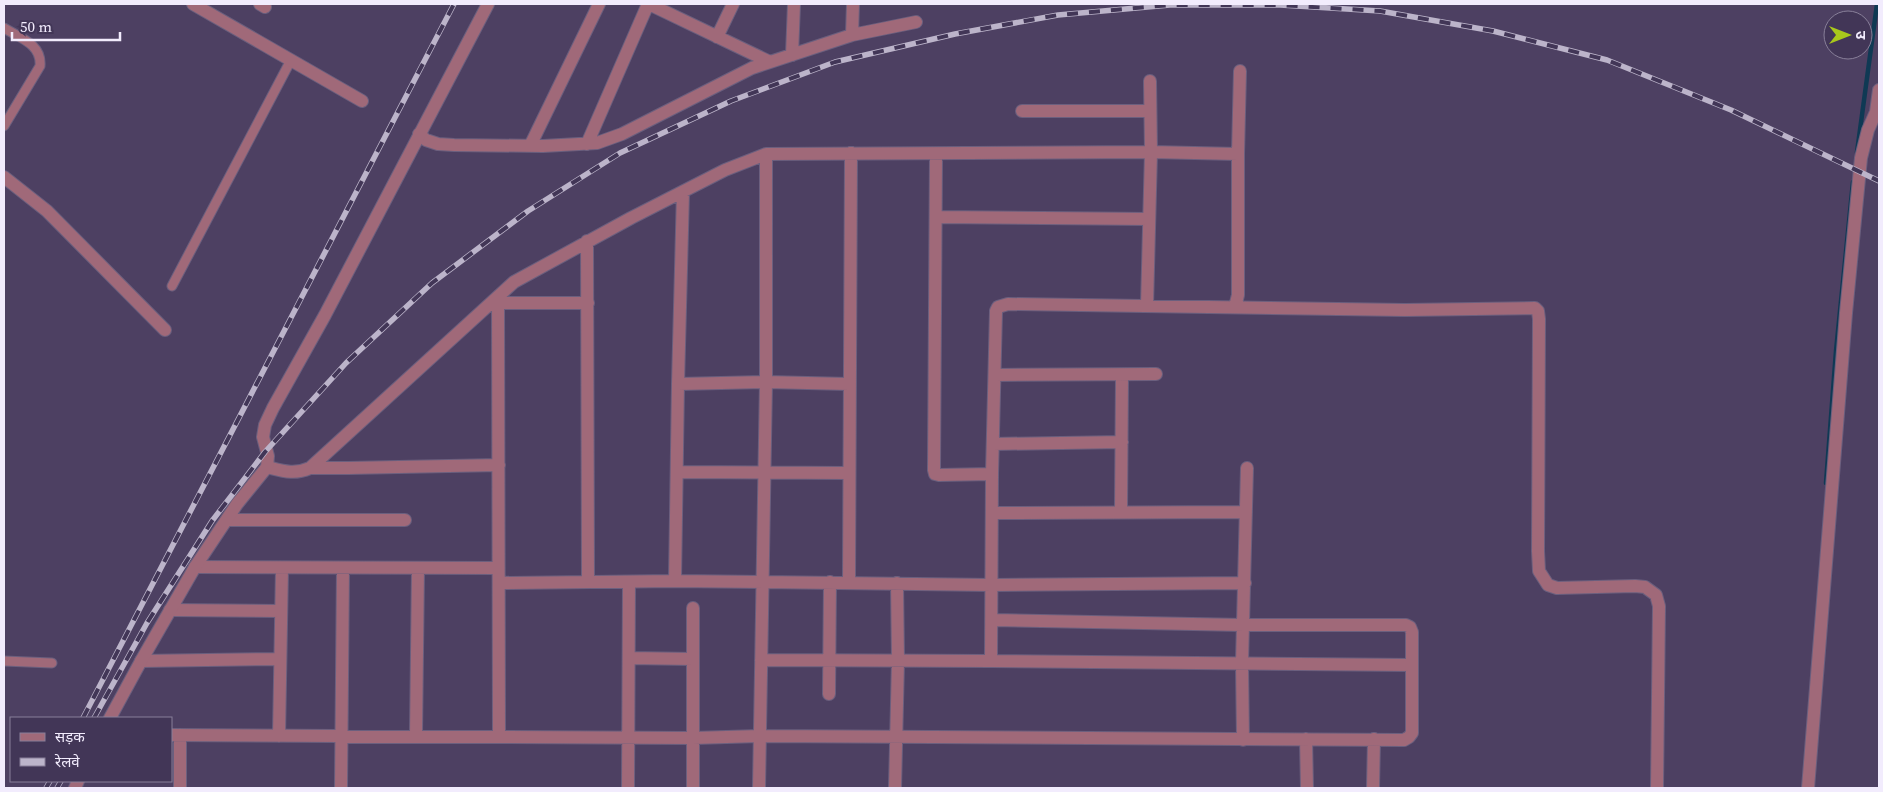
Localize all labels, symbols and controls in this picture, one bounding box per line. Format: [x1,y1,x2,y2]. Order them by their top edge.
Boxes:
scale bar [12,10,120,42]
north arrow [1823,10,1873,60]
text: 50 m [20,16,52,37]
text: उ [1851,31,1871,40]
legend [10,717,172,782]
text: सड़क [55,726,85,747]
text: रेलवे [54,751,80,772]

